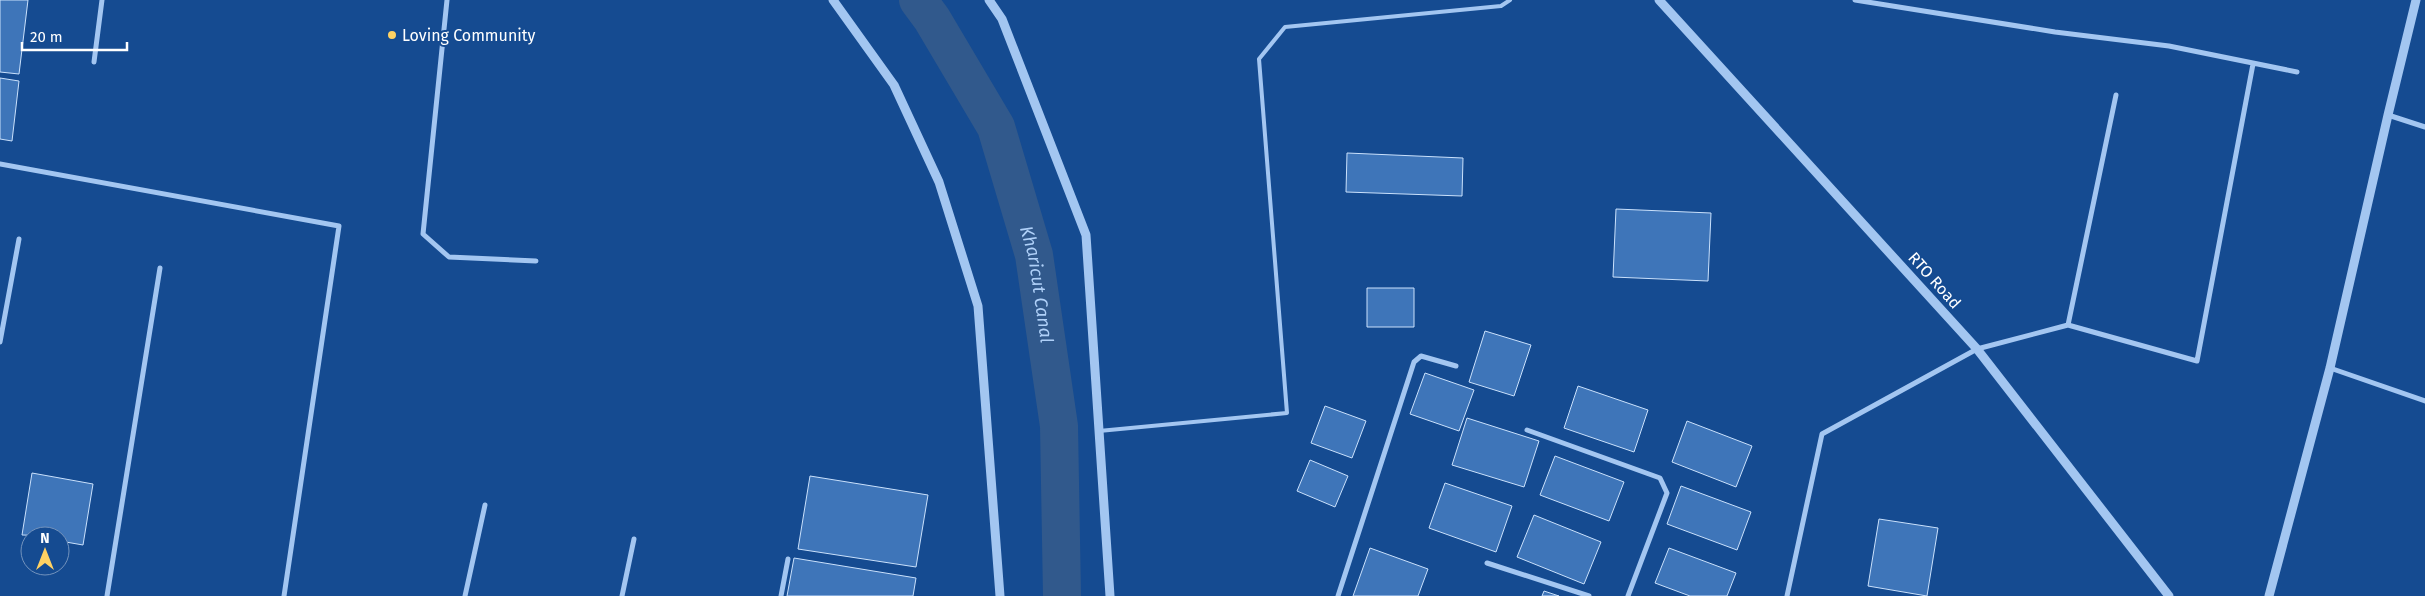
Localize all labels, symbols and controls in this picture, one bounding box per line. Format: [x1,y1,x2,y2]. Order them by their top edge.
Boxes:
scale bar [22,20,128,52]
place label: Loving Community [402,26,535,45]
text: 20 m [30,28,63,46]
marker: Loving Community [386,29,398,41]
water label: Kharicut Canal [1015,223,1058,344]
street label: RTO Road [1904,248,1965,312]
north arrow [20,526,70,576]
text: N [40,530,50,547]

